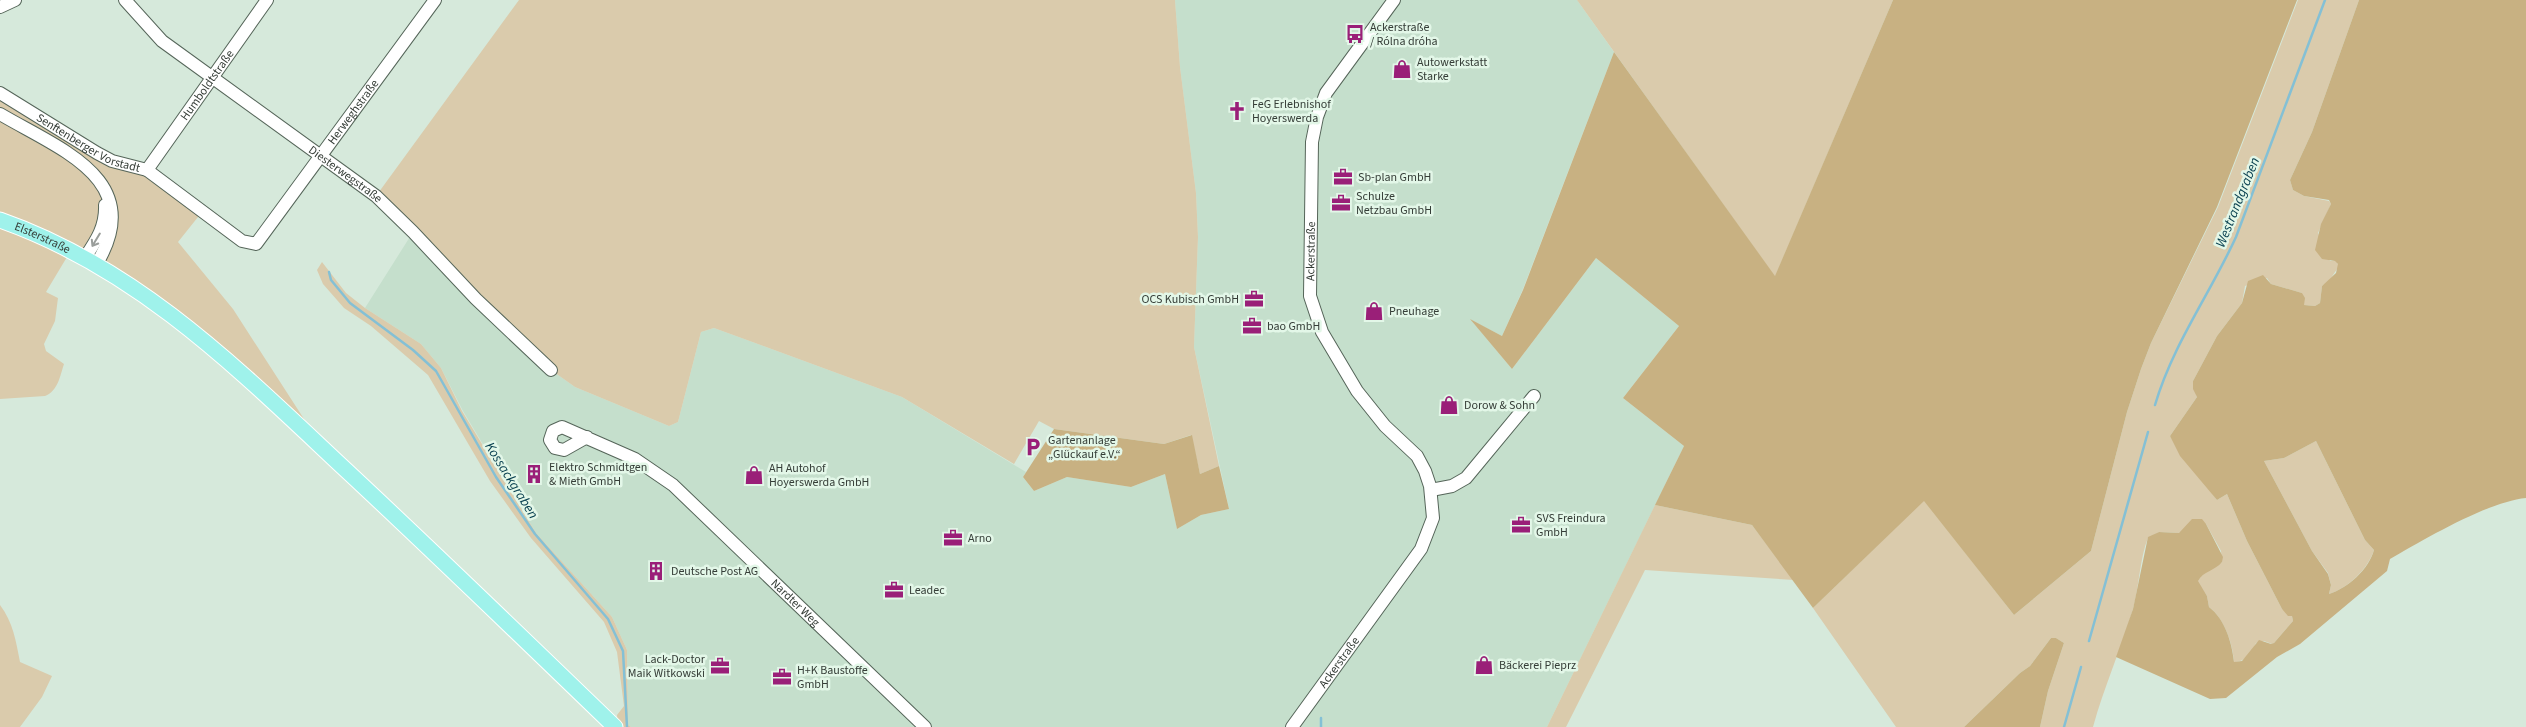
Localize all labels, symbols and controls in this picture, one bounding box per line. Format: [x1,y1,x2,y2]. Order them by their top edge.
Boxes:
place label: Ackerstraße / Rólna dróha [1370,19,1438,50]
bus stop icon: Ackerstraße / Rólna dróha [1344,23,1366,45]
street label: Humboldtstraße [177,47,238,124]
place label: Autowerkstatt Starke [1417,54,1487,85]
shop icon: Autowerkstatt Starke [1391,58,1413,80]
street label: Herweghstraße [324,76,383,148]
place label: FeG Erlebnishof Hoyerswerda [1252,96,1331,127]
church icon: FeG Erlebnishof Hoyerswerda [1226,100,1248,122]
street label: Senftenberger Vorstadt [33,109,142,177]
street label: Diesterwegstraße [305,142,386,207]
water label: Westrandgraben [2211,154,2265,250]
office icon: Sb-plan GmbH [1332,166,1354,188]
place label: Sb-plan GmbH [1358,169,1431,186]
place label: Schulze Netzbau GmbH [1356,188,1432,219]
office icon: Schulze Netzbau GmbH [1330,192,1352,214]
street label: Elsterstraße [12,218,73,258]
street label: Ackerstraße [1302,221,1320,281]
one-way arrow [91,233,101,248]
office icon: OCS Kubisch GmbH [1243,288,1265,310]
place label: OCS Kubisch GmbH [1142,291,1239,308]
shop icon: Pneuhage [1363,300,1385,322]
place label: Pneuhage [1389,303,1439,320]
office icon: bao GmbH [1241,315,1263,337]
place label: bao GmbH [1267,318,1320,335]
shop icon: Dorow & Sohn [1438,394,1460,416]
place label: Dorow & Sohn [1464,397,1535,414]
place label: Gartenanlage „Glückauf e.V.“ [1048,432,1121,463]
parking icon: Gartenanlage „Glückauf e.V.“ [1022,436,1044,458]
water label: Kossackgraben [480,438,543,523]
place label: Elektro Schmidtgen & Mieth GmbH [549,459,647,490]
place label: AH Autohof Hoyerswerda GmbH [769,460,869,491]
building icon: Elektro Schmidtgen & Mieth GmbH [523,463,545,485]
shop icon: AH Autohof Hoyerswerda GmbH [743,464,765,486]
place label: SVS Freindura GmbH [1536,510,1606,541]
office icon: SVS Freindura GmbH [1510,514,1532,536]
office icon: Arno [942,527,964,549]
place label: Arno [968,530,992,547]
building icon: Deutsche Post AG [645,560,667,582]
place label: Deutsche Post AG [671,563,758,580]
street label: Nardter Weg [767,575,824,631]
office icon: Leadec [883,579,905,601]
place label: Leadec [909,582,945,599]
street label: Ackerstraße [1315,633,1364,692]
place label: Lack-Doctor Maik Witkowski [628,651,706,682]
shop icon: Bäckerei Pieprz [1473,654,1495,676]
office icon: Lack-Doctor Maik Witkowski [709,655,731,677]
place label: Bäckerei Pieprz [1499,657,1576,674]
place label: H+K Baustoffe GmbH [797,662,868,693]
office icon: H+K Baustoffe GmbH [771,666,793,688]

